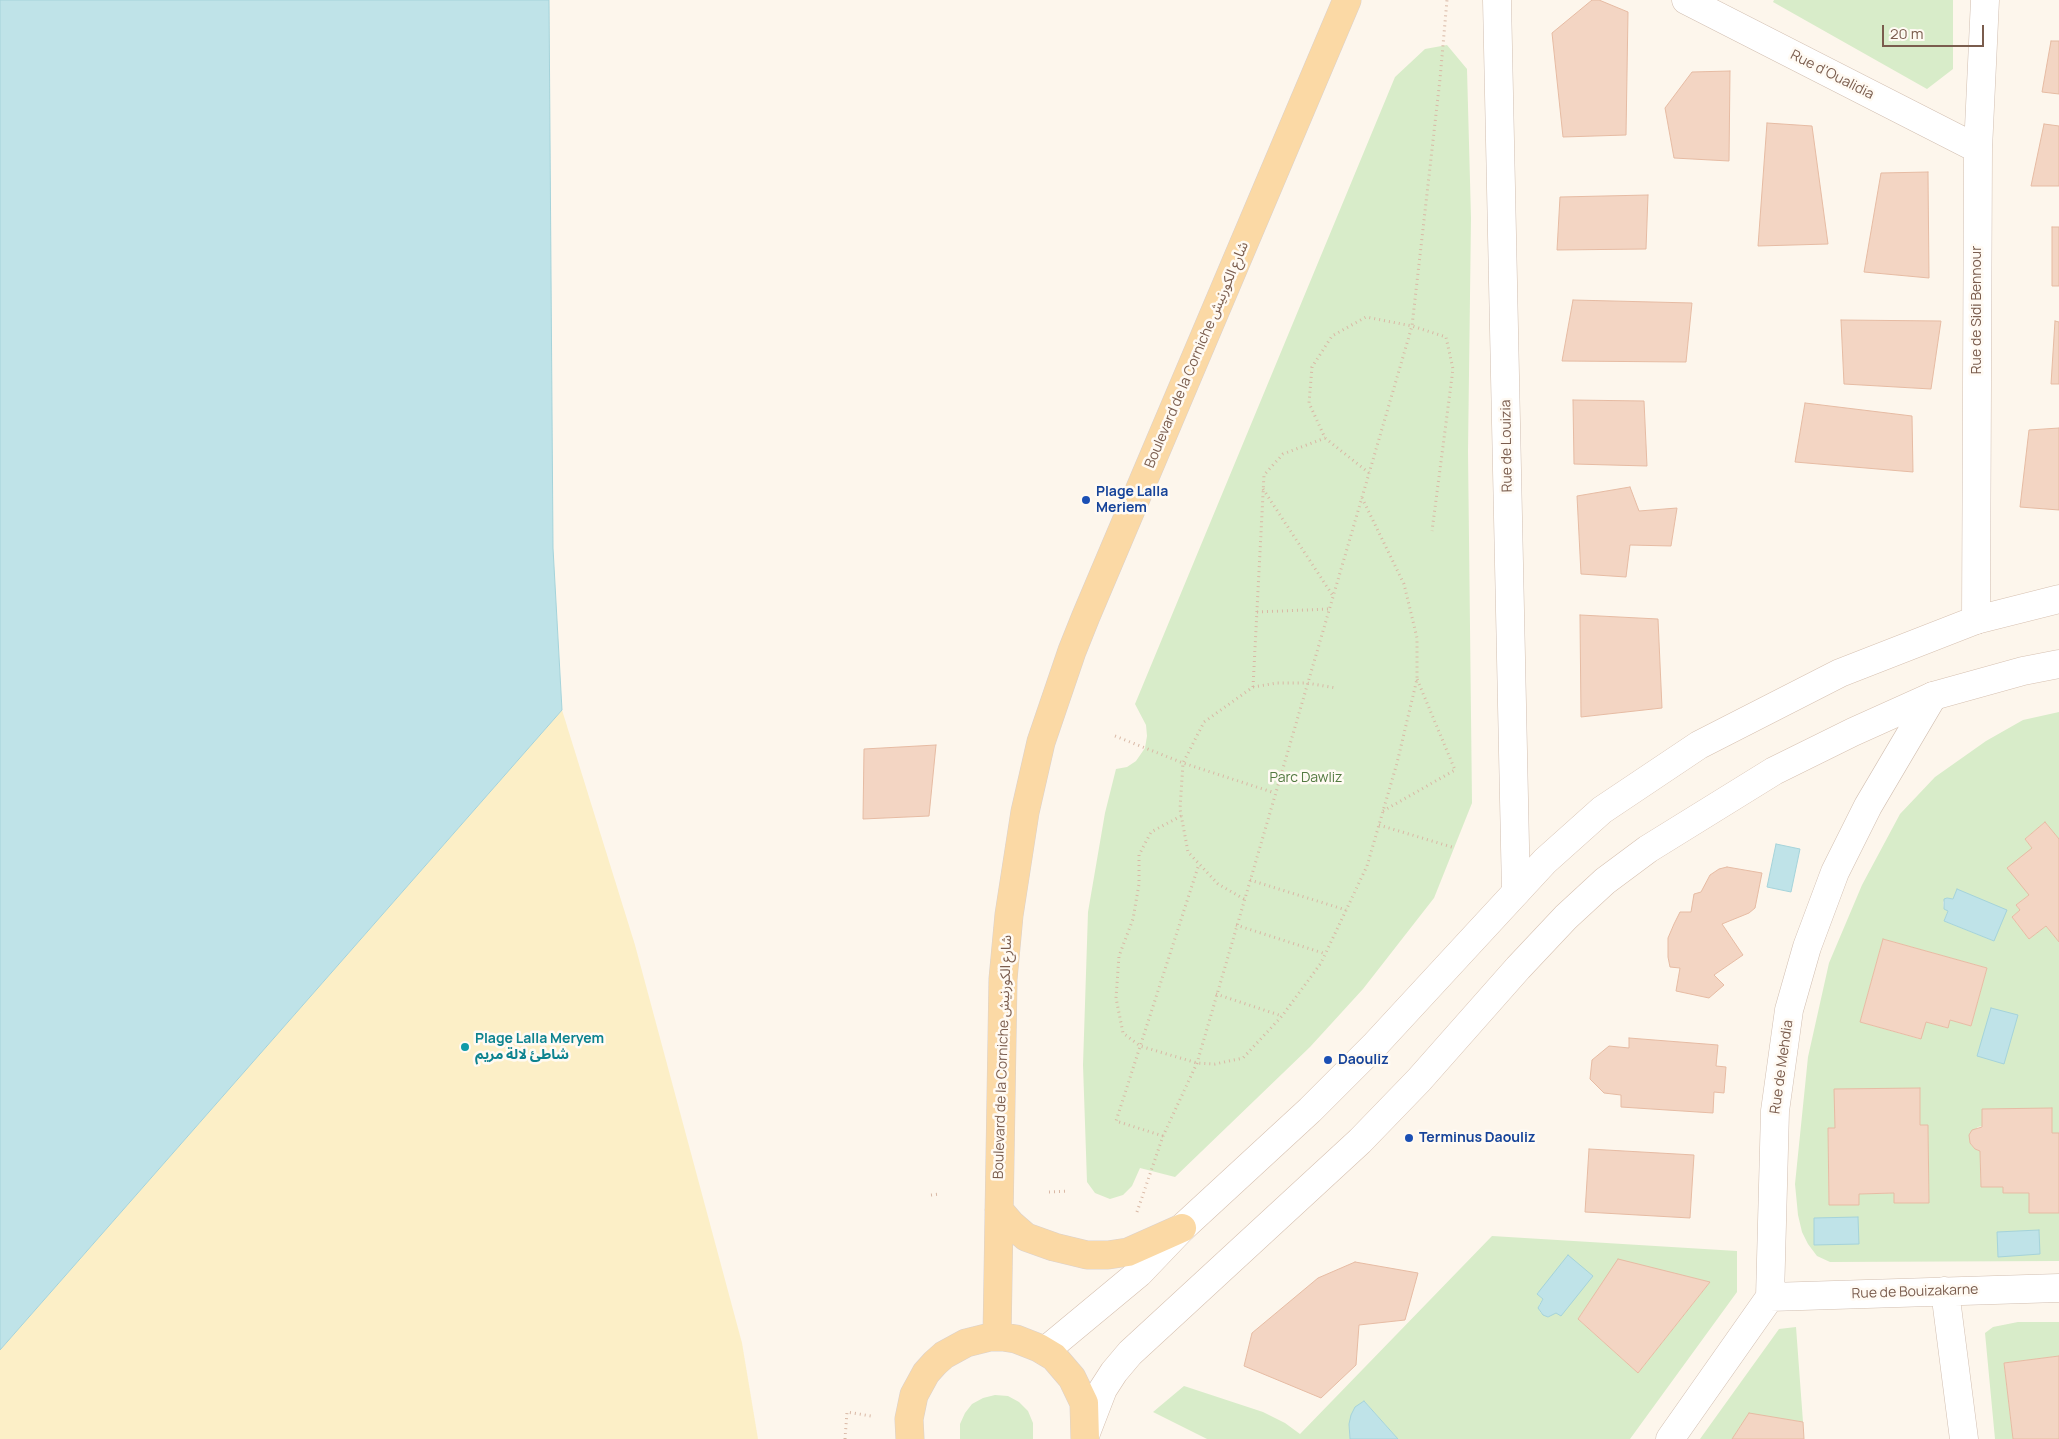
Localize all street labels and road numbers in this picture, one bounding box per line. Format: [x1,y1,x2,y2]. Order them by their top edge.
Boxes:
street label: Rue d'Oualidia [1787,47,1877,103]
street label: Boulevard de la Corniche شارع الكورنيش [1142,239,1252,471]
street label: Rue de Sidi Bennour [1969,246,1985,374]
street label: Rue de Louizia [1498,399,1516,493]
street label: Boulevard de la Corniche شارع الكورنيش [990,935,1016,1179]
street label: Rue de Mehdia [1767,1019,1797,1115]
street label: Rue de Bouizakarne [1851,1281,1979,1303]

